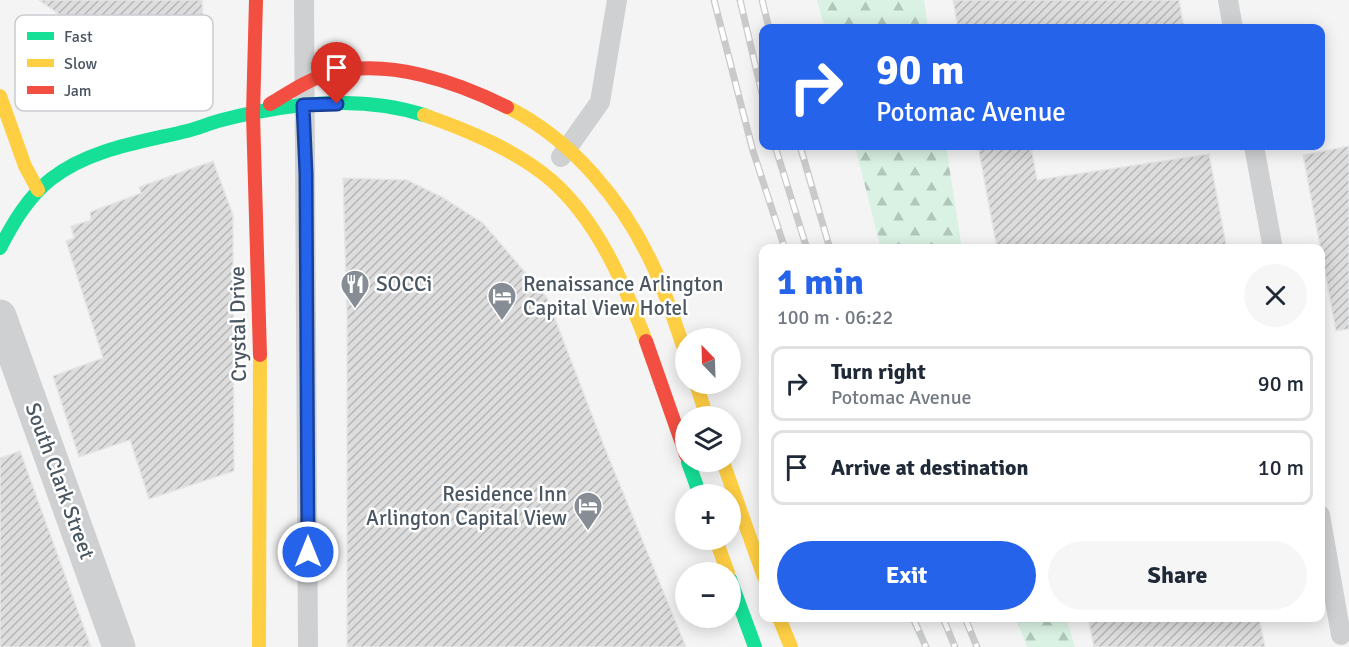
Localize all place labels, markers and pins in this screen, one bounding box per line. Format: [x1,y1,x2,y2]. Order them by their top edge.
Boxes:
pin [311,42,362,104]
restaurant icon: SOCCi [339,268,371,310]
place label: SOCCi [376,271,432,297]
place label: Renaissance Arlington Capital View Hotel [523,271,723,321]
hotel icon: Renaissance Arlington Capital View Hotel [486,280,518,322]
place label: Residence Inn Arlington Capital View [366,481,567,531]
hotel icon: Residence Inn Arlington Capital View [572,490,604,532]

